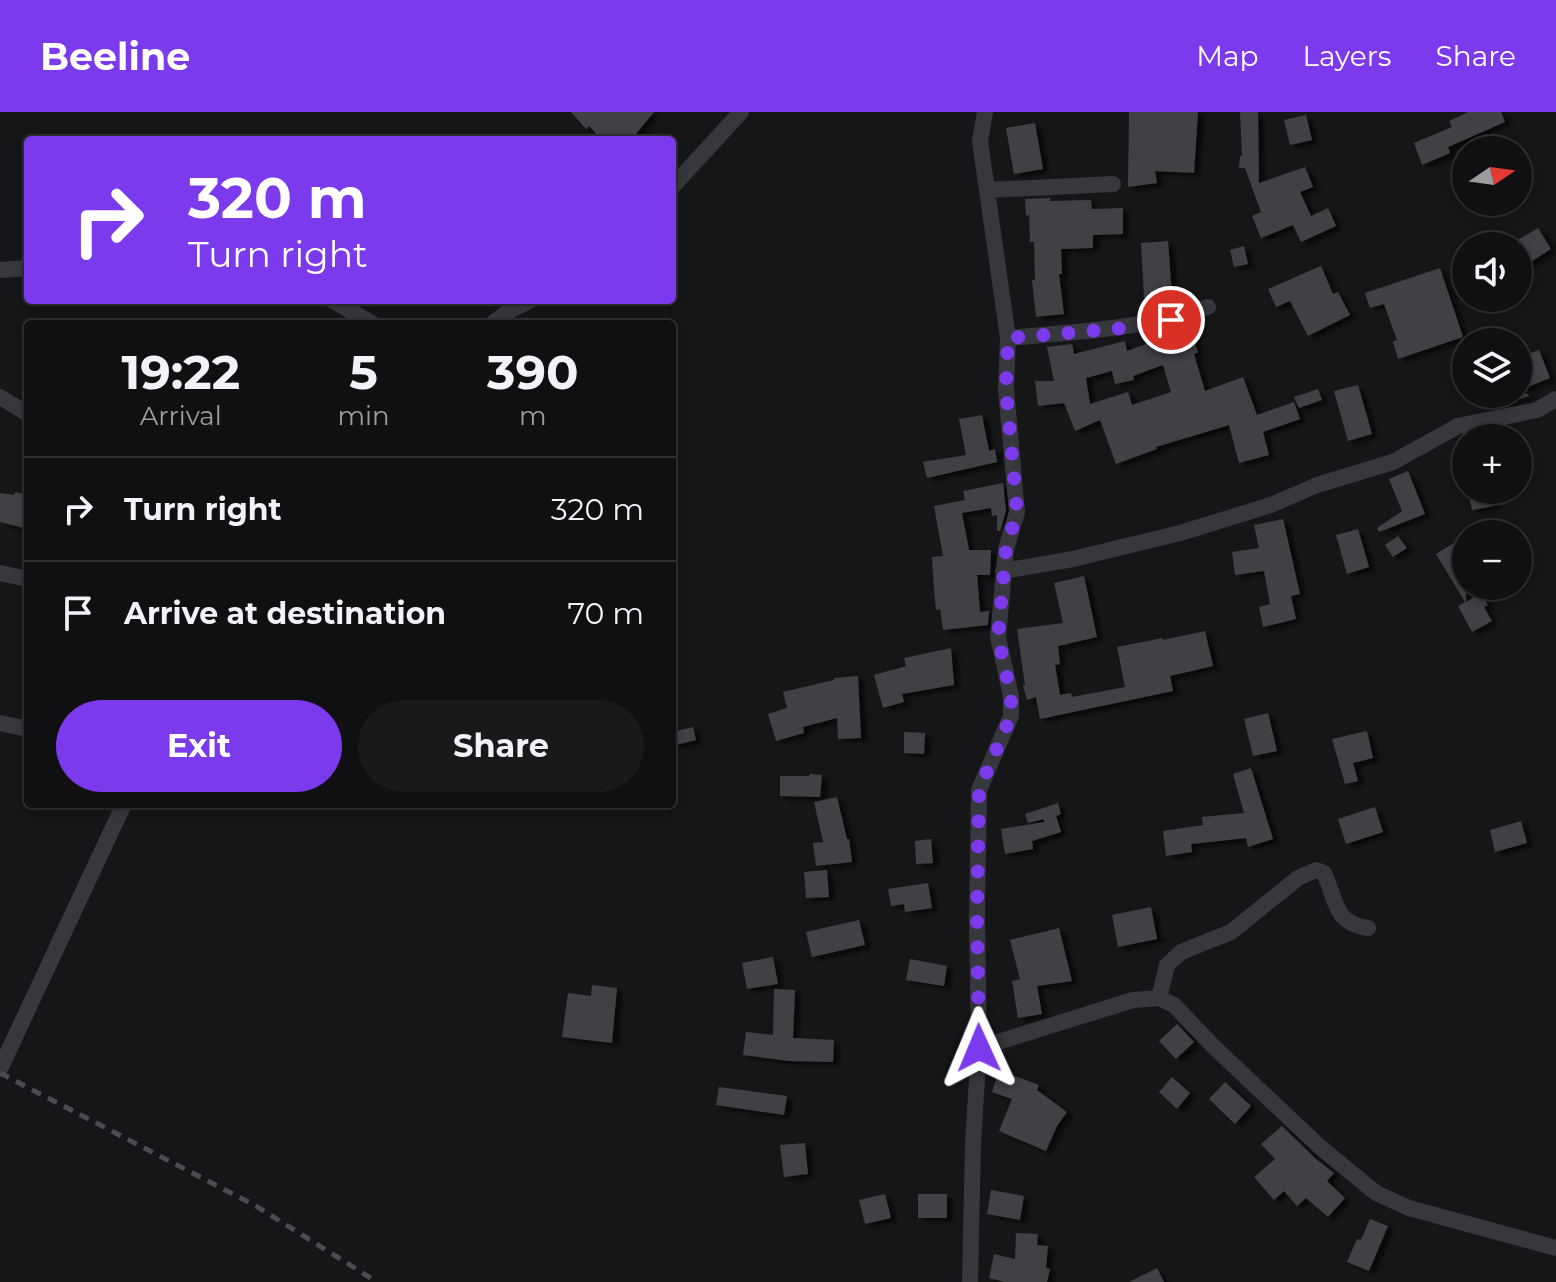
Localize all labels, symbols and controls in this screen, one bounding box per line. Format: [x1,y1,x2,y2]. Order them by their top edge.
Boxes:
text: Beeline [40,33,190,80]
text: Map [1196,39,1259,73]
text: Layers [1303,39,1392,73]
text: Share [1436,39,1516,73]
north arrow [1452,136,1532,216]
map controls [1452,136,1532,600]
text: 320 m [188,164,367,232]
icon: right [56,168,160,272]
text: Turn right [188,232,368,276]
button: sound [1452,232,1532,312]
pin [1137,286,1205,354]
icon: arrive [1149,298,1193,342]
button: layers [1452,328,1532,408]
text: 19:22 [121,343,240,401]
text: 5 [349,343,378,401]
text: 390 [487,343,579,401]
text: Arrival [140,400,222,432]
text: min [337,400,390,432]
text: m [519,400,547,432]
button: + [1452,424,1532,504]
icon: right [56,487,100,531]
text: Turn right [124,491,281,528]
text: 320 m [551,491,644,528]
button: − [1452,520,1532,600]
icon: arrive [56,591,100,635]
text: Arrive at destination [124,595,446,632]
text: 70 m [567,595,644,632]
button: Exit [56,700,342,792]
button: Share [358,700,644,792]
position arrow [937,1006,1021,1090]

